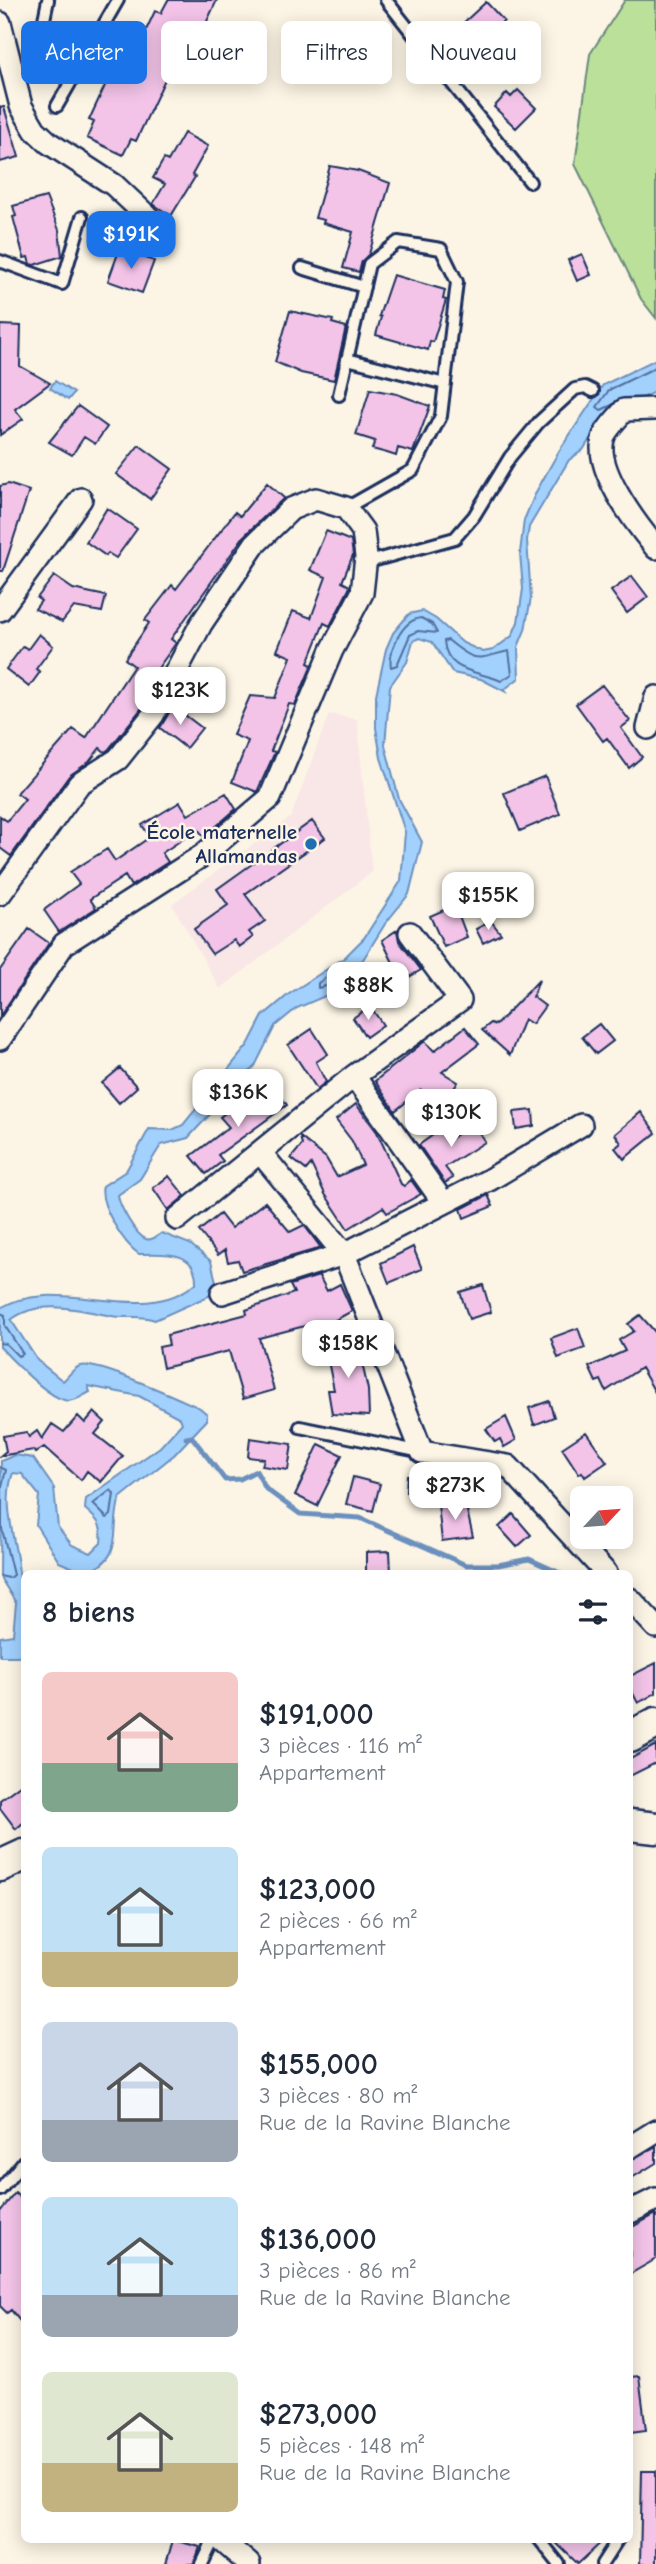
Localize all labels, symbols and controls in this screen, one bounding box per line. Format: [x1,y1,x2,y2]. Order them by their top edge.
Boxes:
chip: Acheter [21,21,147,84]
chip: Louer [161,21,267,84]
chip: Filtres [281,21,392,84]
chip: Nouveau [406,21,541,84]
pin: $191K [82,212,180,271]
text: $191K [103,220,159,247]
pin: $123K [131,668,229,727]
text: $123K [151,676,209,703]
place label: École maternelle Allamandas [147,820,297,868]
marker: École maternelle Allamandas [303,836,319,852]
pin: $155K [439,872,537,932]
text: $155K [458,881,518,908]
pin: $88K [327,962,409,1022]
text: $88K [343,971,393,998]
pin: $136K [189,1070,287,1129]
text: $136K [208,1078,268,1105]
pin: $130K [402,1090,500,1149]
text: $130K [421,1098,481,1125]
pin: $158K [299,1320,397,1380]
text: $158K [318,1329,378,1356]
pin: $273K [406,1462,504,1522]
text: $273K [425,1471,485,1498]
north arrow [570,1486,634,1549]
map controls [570,1486,633,1549]
icon: filters [574,1593,612,1631]
text: 8 biens [42,1595,135,1630]
text: $191,000 [259,1697,374,1732]
icon: home [98,1700,182,1784]
text: 3 pièces · 116 m² [259,1732,422,1759]
text: Appartement [259,1759,385,1786]
text: $123,000 [259,1872,376,1907]
icon: home [98,1875,182,1959]
text: 2 pièces · 66 m² [259,1907,417,1934]
text: Appartement [259,1934,385,1961]
text: $155,000 [259,2047,378,2082]
icon: home [98,2050,182,2134]
text: 3 pièces · 80 m² [259,2082,417,2109]
text: Rue de la Ravine Blanche [259,2109,511,2136]
text: $136,000 [259,2222,377,2257]
icon: home [98,2225,182,2309]
text: 3 pièces · 86 m² [259,2257,416,2284]
text: Rue de la Ravine Blanche [259,2284,511,2311]
text: $273,000 [259,2397,377,2432]
icon: home [98,2400,182,2484]
text: 5 pièces · 148 m² [259,2432,424,2459]
text: Rue de la Ravine Blanche [259,2459,511,2486]

